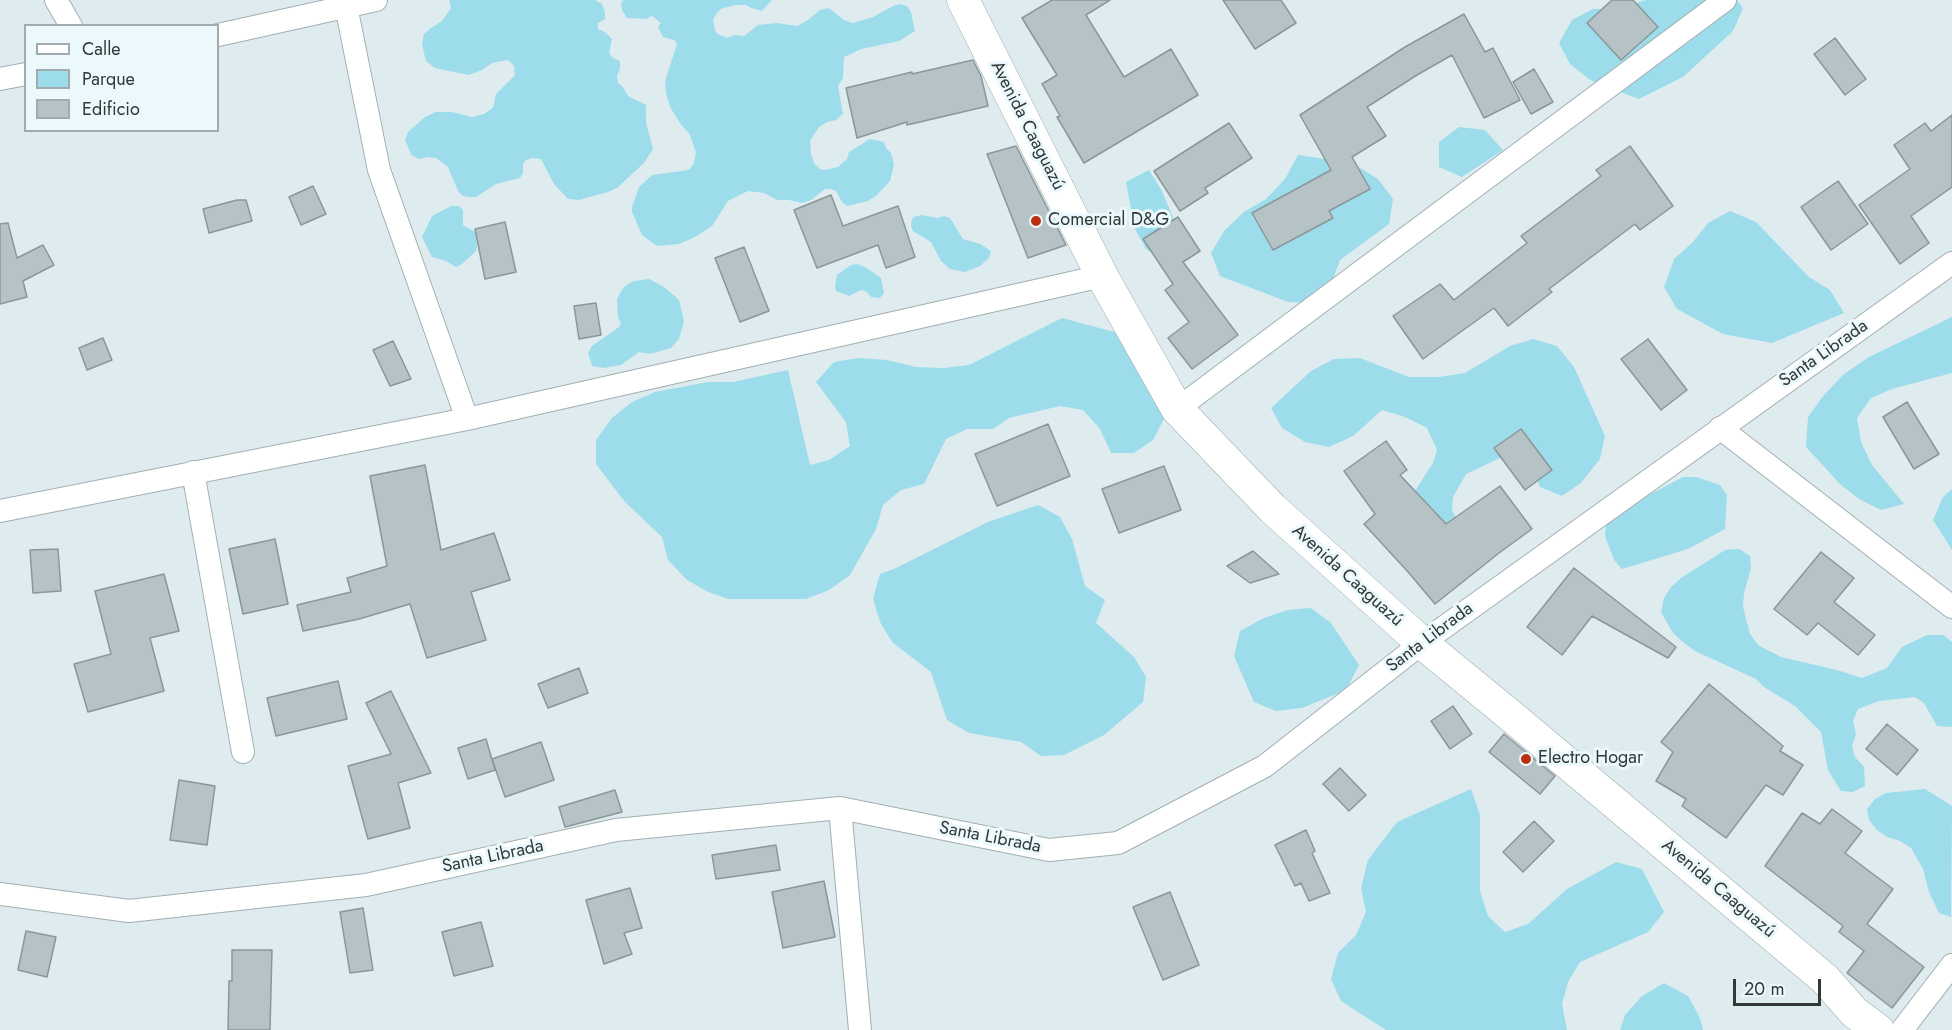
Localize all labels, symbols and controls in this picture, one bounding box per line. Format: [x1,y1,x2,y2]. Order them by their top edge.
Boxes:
legend [24,24,219,132]
text: Calle [82,36,121,62]
street label: Avenida Caaguazú [985,58,1069,194]
text: Parque [82,66,135,92]
text: Edificio [82,96,140,122]
place label: Comercial D&G [1048,210,1169,232]
marker: Comercial D&G [1029,214,1043,228]
street label: Santa Librada [1776,316,1872,392]
street label: Avenida Caaguazú [1287,520,1407,632]
street label: Santa Librada [1382,598,1478,678]
place label: Electro Hogar [1538,748,1643,770]
marker: Electro Hogar [1519,752,1533,766]
street label: Santa Librada [937,818,1043,858]
street label: Avenida Caaguazú [1657,835,1779,943]
street label: Santa Librada [440,836,546,878]
scale bar [1736,967,1824,1005]
text: 20 m [1744,976,1784,1002]

